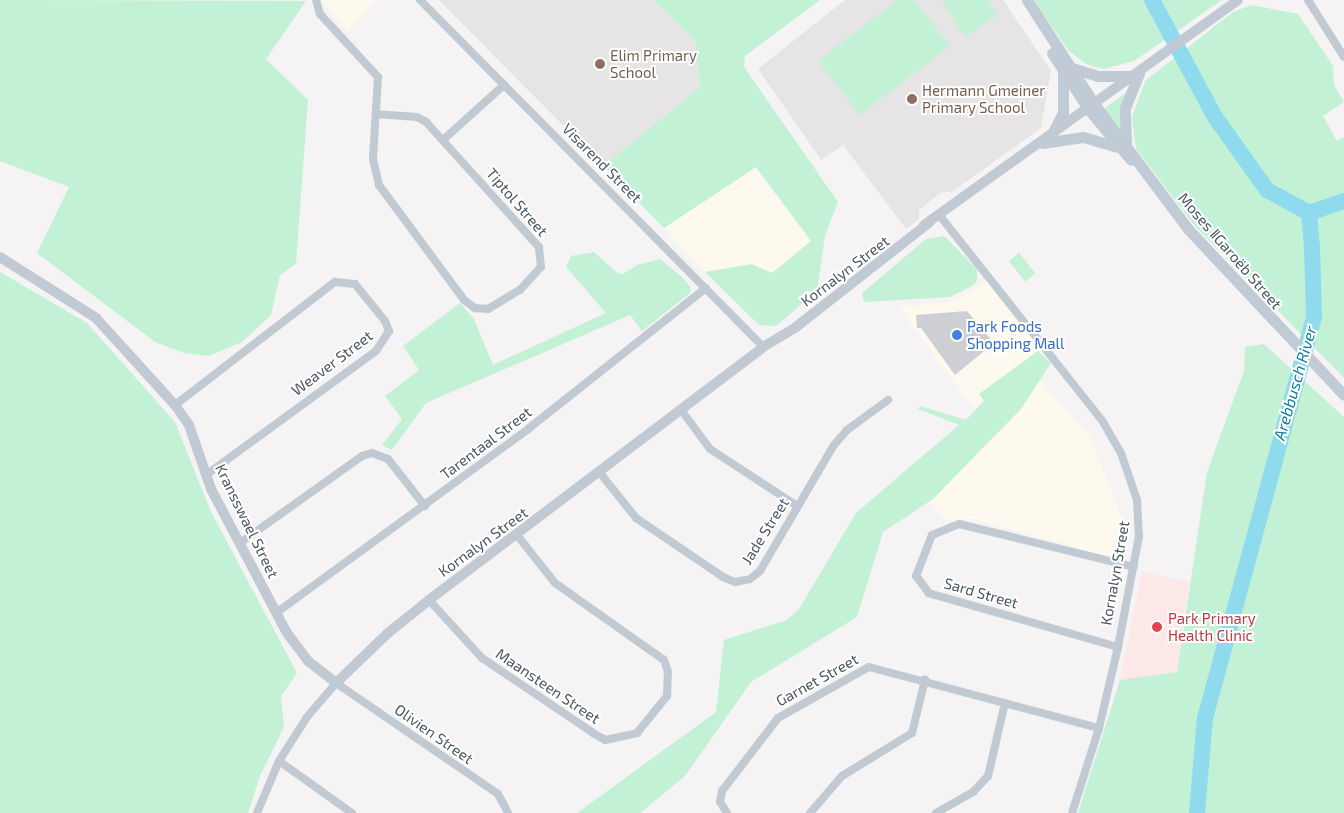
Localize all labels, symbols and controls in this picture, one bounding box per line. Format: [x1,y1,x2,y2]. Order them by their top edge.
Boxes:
place label: Elim Primary School [610,46,697,81]
marker: Elim Primary School [594,58,606,70]
place label: Hermann Gmeiner Primary School [922,81,1045,116]
marker: Hermann Gmeiner Primary School [906,93,918,105]
street label: Visarend Street [559,120,645,206]
street label: Tiptol Street [482,164,552,240]
street label: Moses ǁGaroëb Street [1175,189,1285,313]
street label: Kornalyn Street [797,232,893,310]
place label: Park Foods Shopping Mall [967,317,1064,352]
water label: Arebbusch River [1270,324,1320,442]
street label: Weaver Street [288,327,376,399]
marker: Park Foods Shopping Mall [951,329,963,341]
street label: Tarentaal Street [437,403,535,483]
street label: Kransswael Street [211,461,283,581]
street label: Jade Street [737,494,793,568]
street label: Kornalyn Street [435,504,531,580]
street label: Kornalyn Street [1097,519,1133,627]
street label: Sard Street [942,574,1020,612]
place label: Park Primary Health Clinic [1168,609,1256,644]
marker: Park Primary Health Clinic [1150,620,1164,634]
street label: Maansteen Street [493,645,603,727]
street label: Garnet Street [773,650,861,710]
street label: Olivien Street [391,700,477,768]

